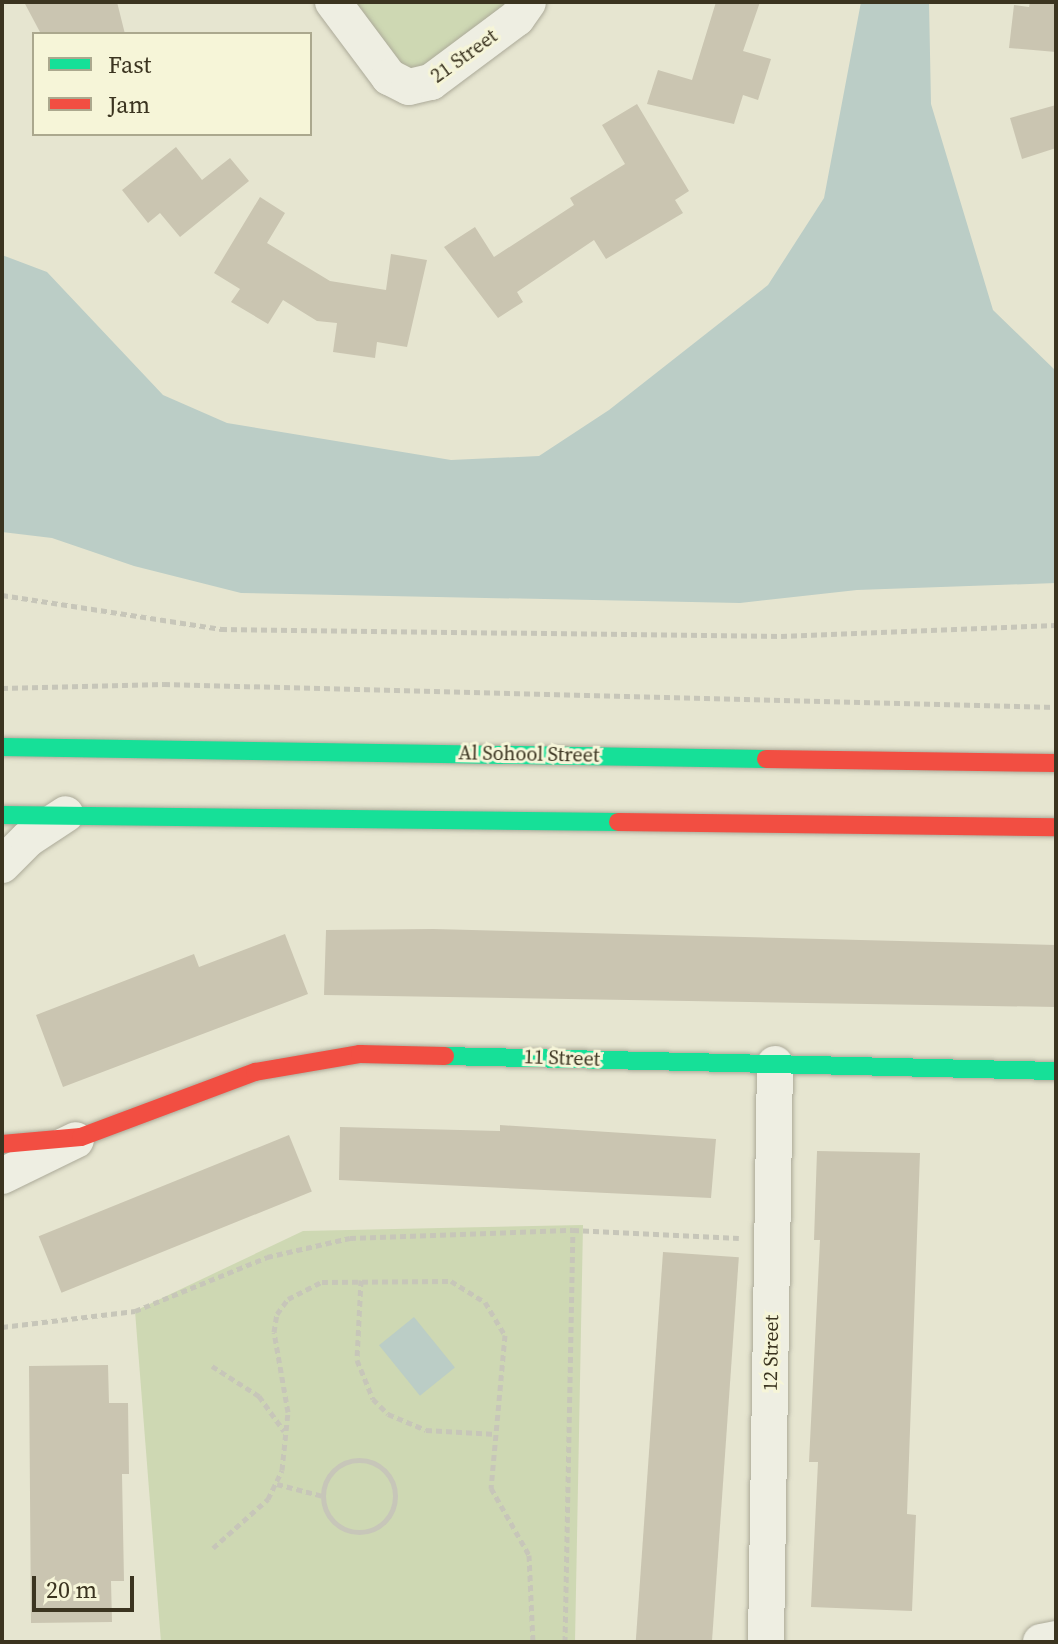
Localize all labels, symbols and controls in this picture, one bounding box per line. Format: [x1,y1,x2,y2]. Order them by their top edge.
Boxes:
street label: 21 Street [426,24,502,88]
legend [32,32,312,136]
text: Fast [108,48,151,81]
text: Jam [108,88,150,121]
street label: Al Sohool Street [458,741,600,767]
street label: 11 Street [523,1045,601,1071]
street label: 12 Street [758,1315,784,1391]
scale bar [36,1560,138,1610]
text: 20 m [46,1573,97,1606]

